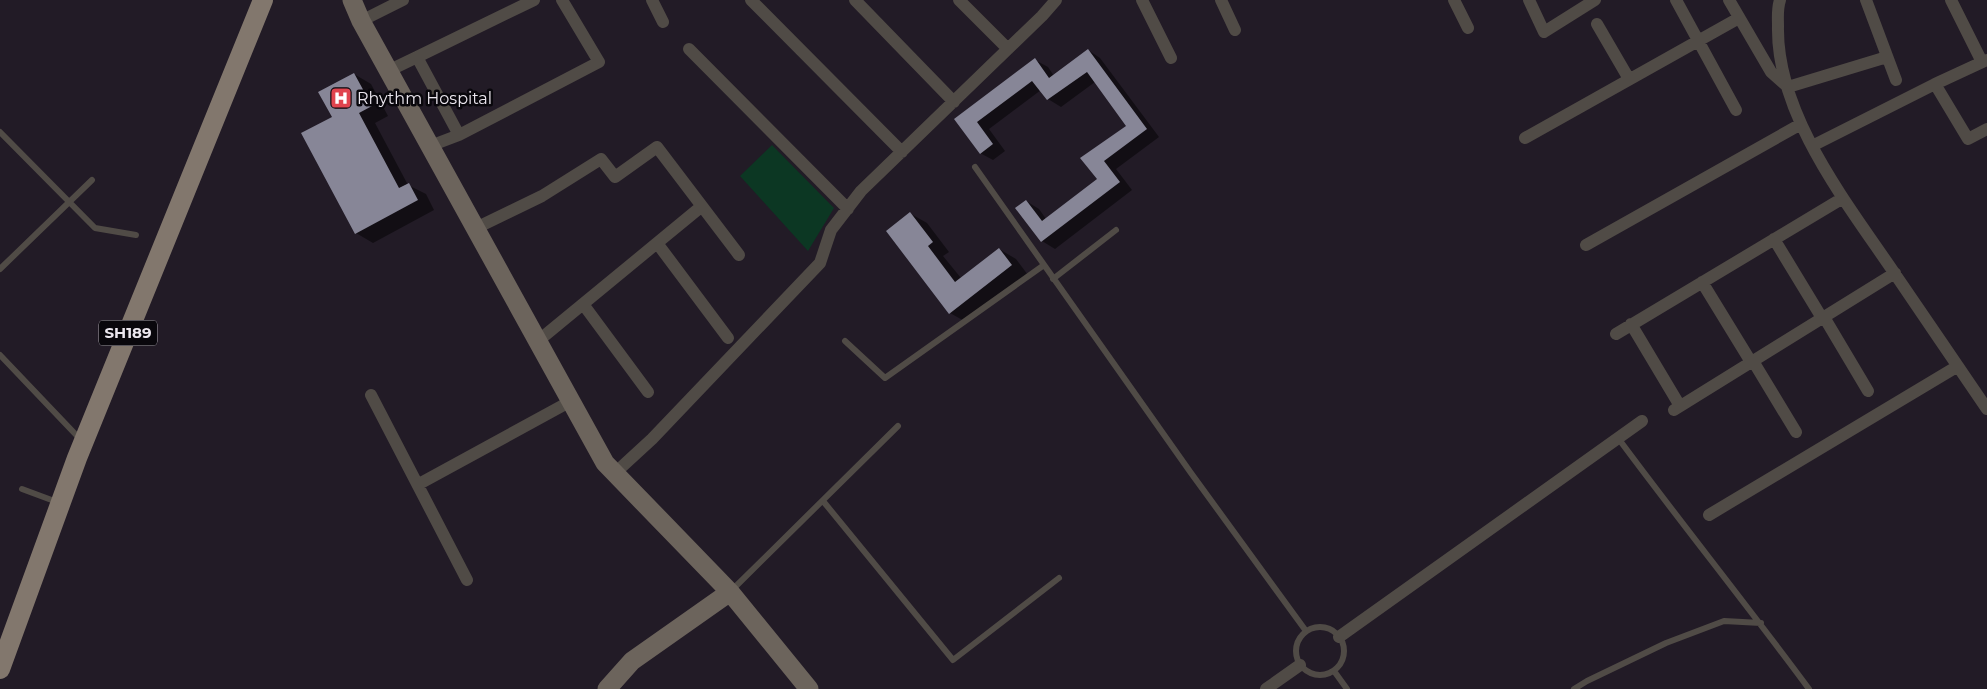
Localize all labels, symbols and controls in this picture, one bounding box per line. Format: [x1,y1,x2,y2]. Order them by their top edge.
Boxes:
hospital icon: Rhythm Hospital [329,86,353,110]
place label: Rhythm Hospital [357,89,492,108]
road number: SH189 [99,320,157,346]

